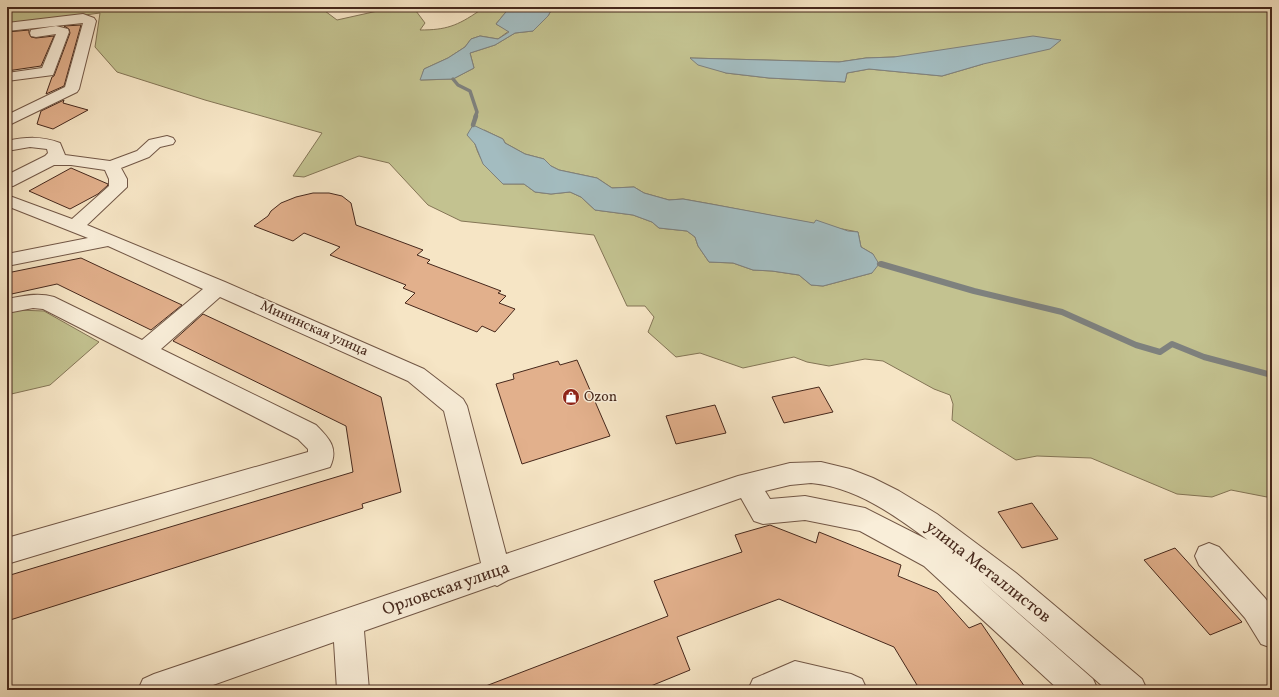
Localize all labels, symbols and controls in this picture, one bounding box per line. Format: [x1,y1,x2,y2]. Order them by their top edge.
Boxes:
street label: Мининская улица [257,297,371,361]
shop icon: Ozon [561,387,581,407]
place label: Ozon [584,388,617,407]
street label: улица Металлистов [920,516,1056,628]
street label: Орловская улица [379,556,513,622]

